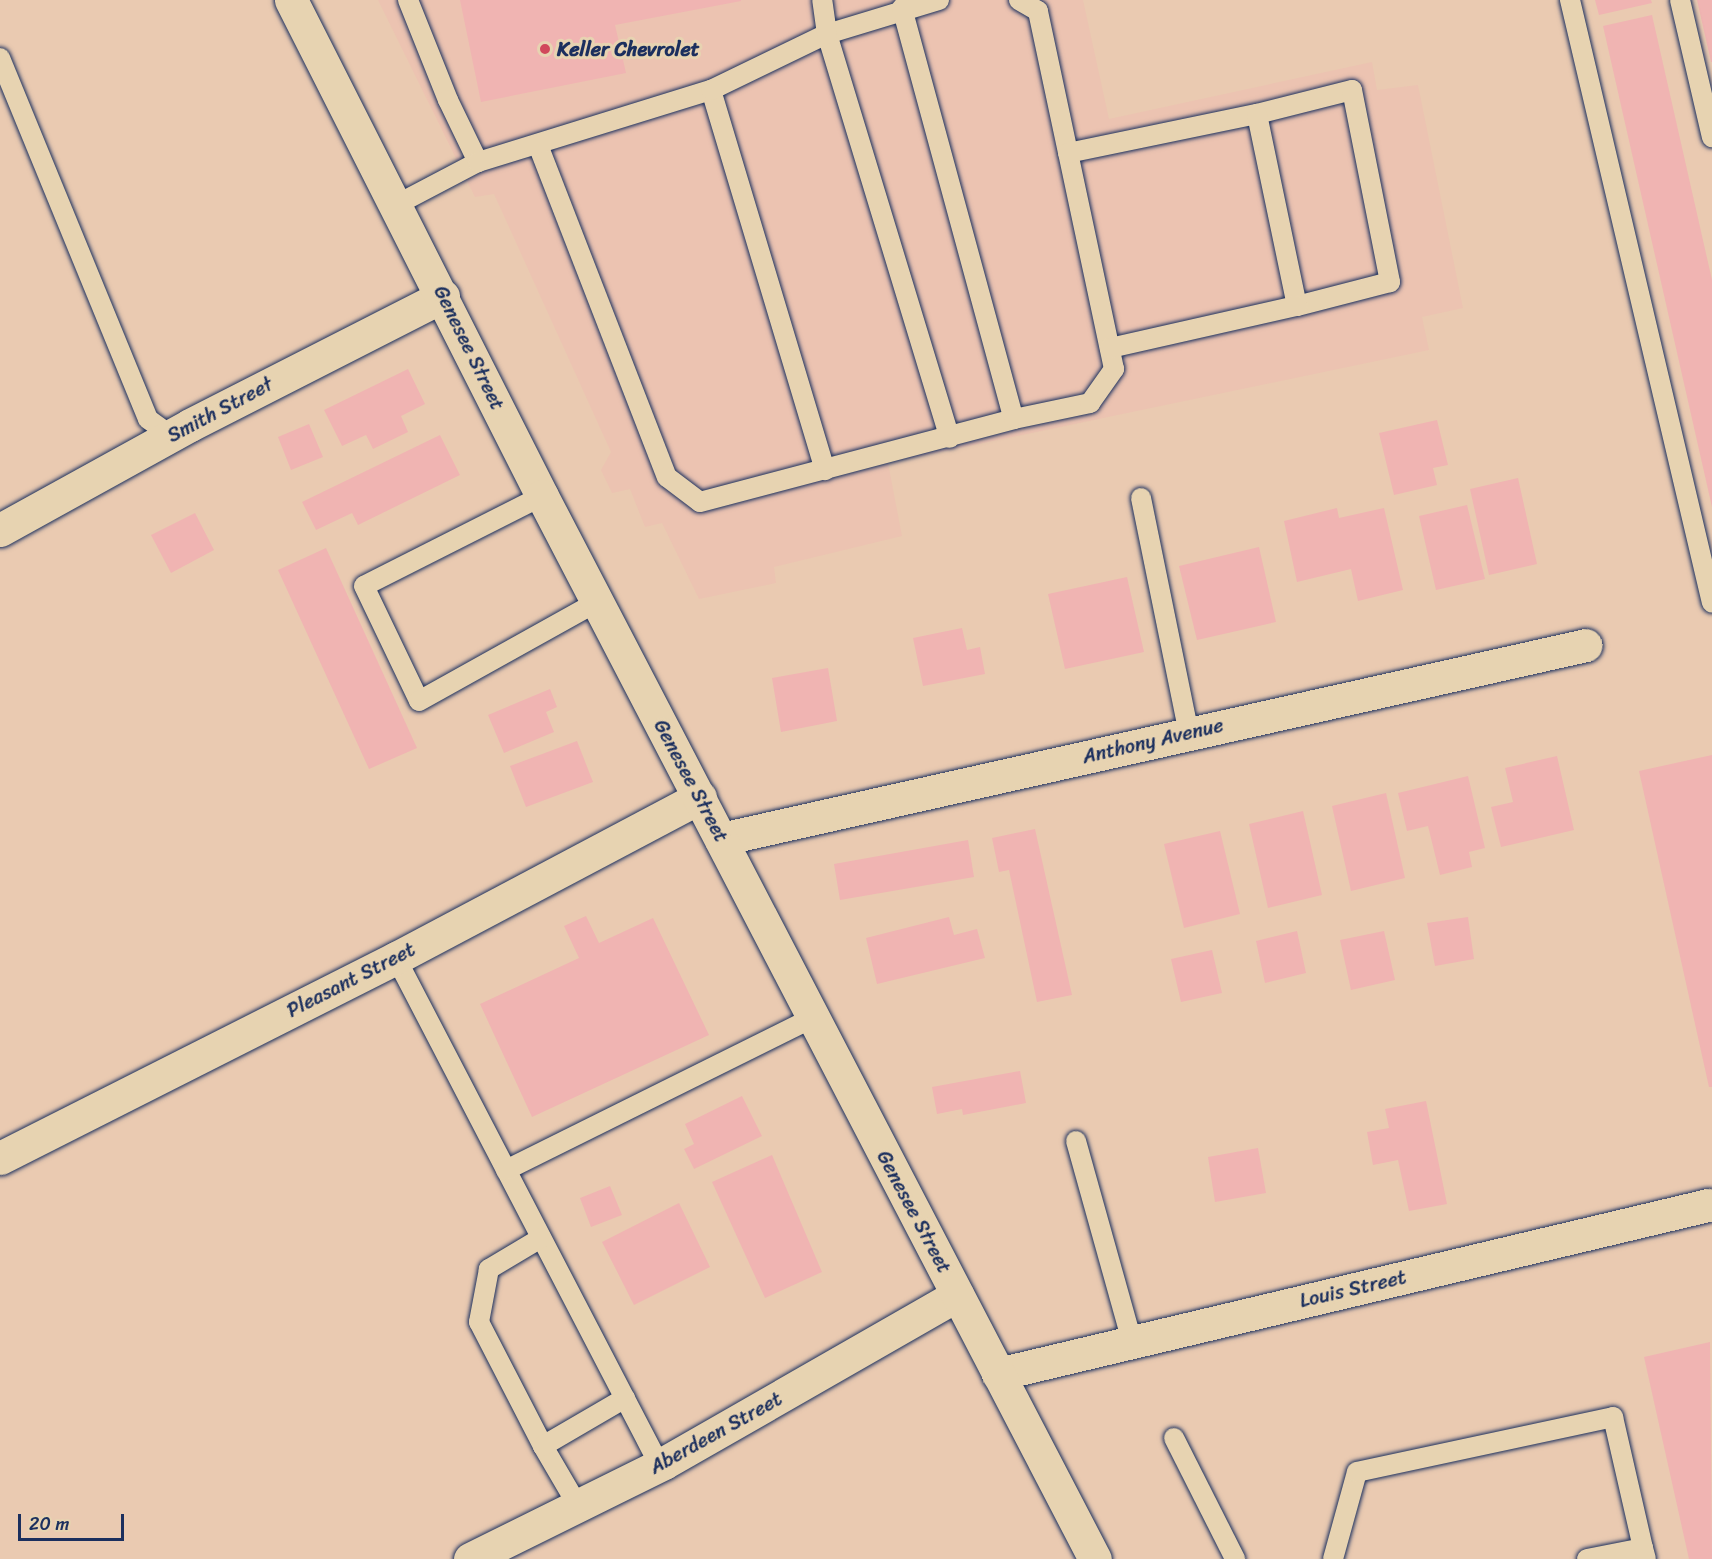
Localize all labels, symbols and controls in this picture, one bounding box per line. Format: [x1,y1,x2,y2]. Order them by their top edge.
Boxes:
place label: Keller Chevrolet [557,37,699,61]
marker: Keller Chevrolet [538,42,552,56]
street label: Genesee Street [428,282,510,414]
street label: Smith Street [163,372,277,448]
street label: Anthony Avenue [1080,713,1226,769]
street label: Genesee Street [648,715,734,847]
street label: Pleasant Street [283,937,419,1023]
street label: Genesee Street [871,1146,957,1278]
street label: Louis Street [1298,1265,1408,1313]
street label: Aberdeen Street [646,1387,786,1479]
scale bar [21,1502,128,1540]
text: 20 m [29,1508,69,1540]

